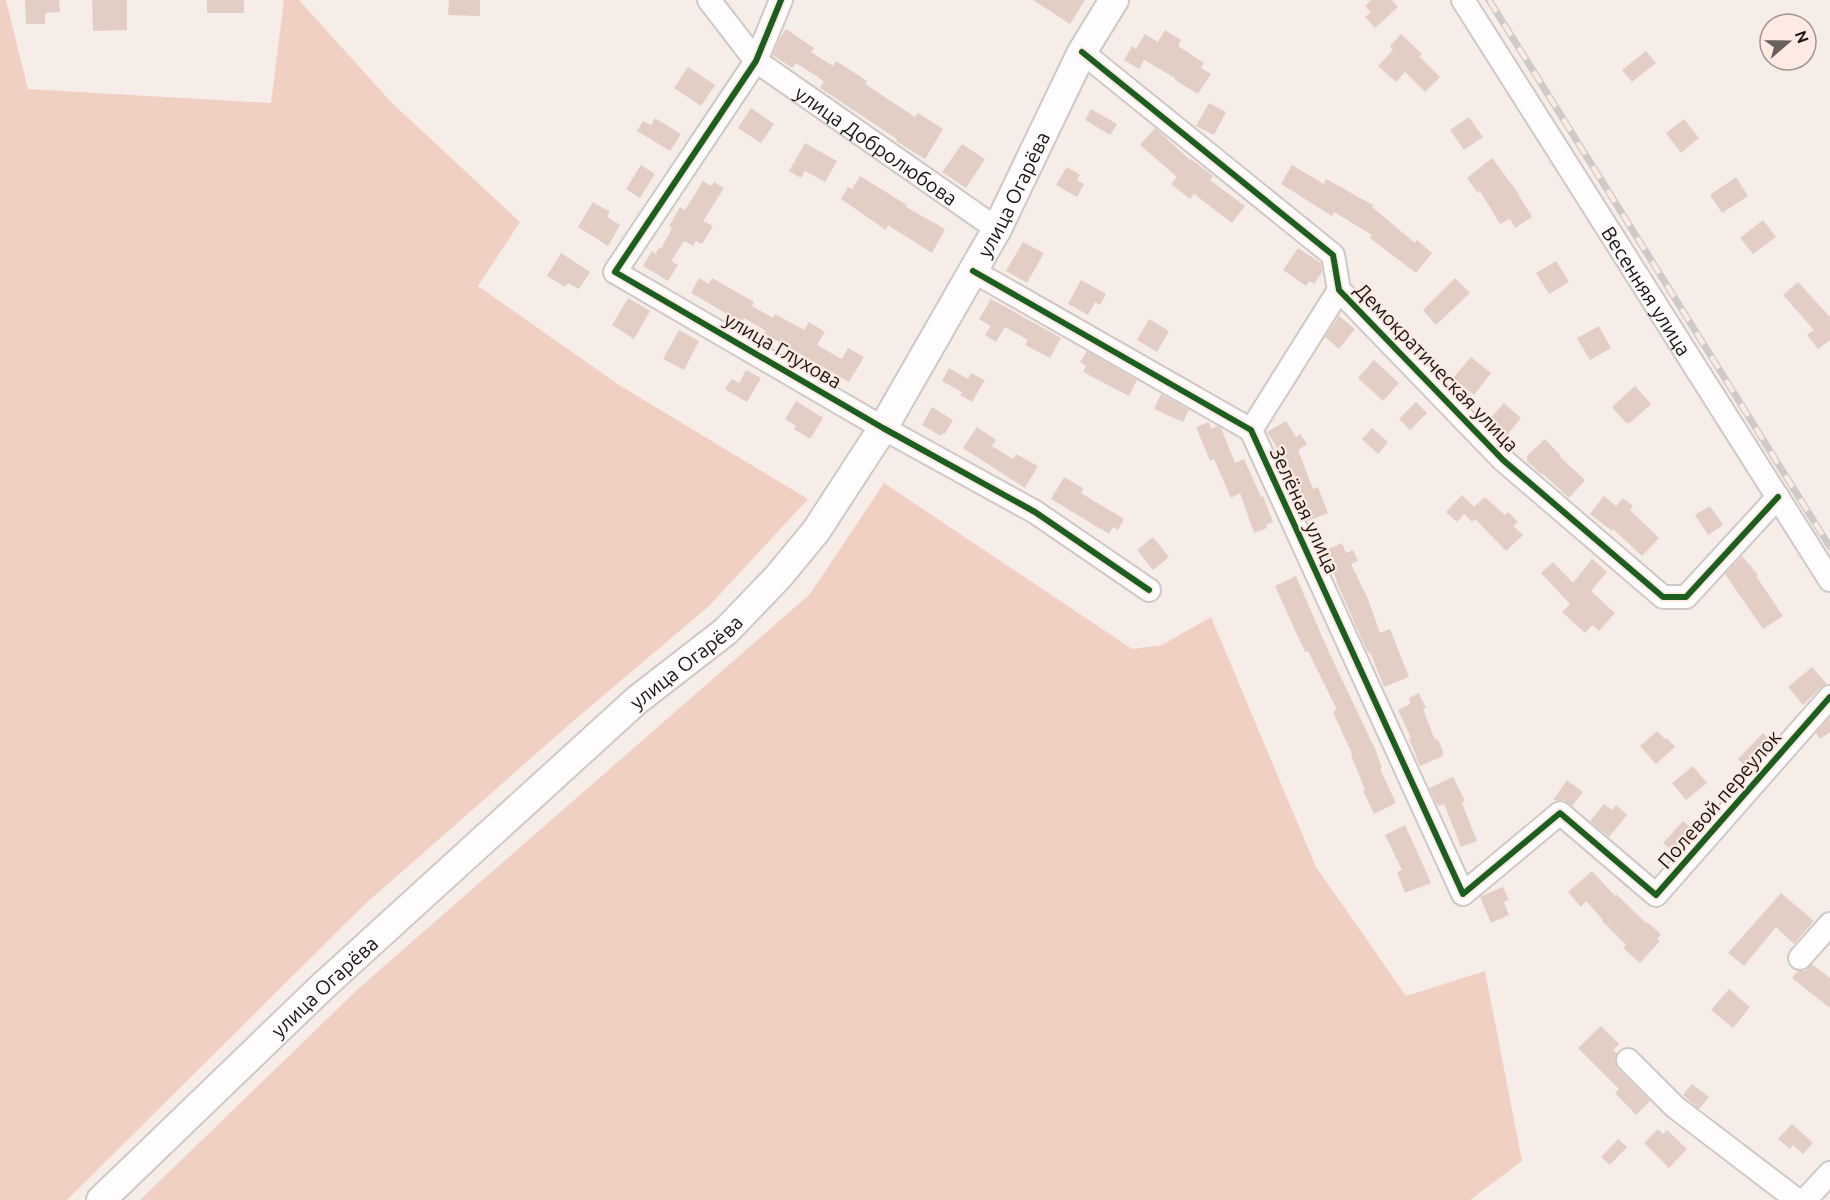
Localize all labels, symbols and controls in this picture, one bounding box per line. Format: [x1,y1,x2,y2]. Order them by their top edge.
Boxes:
north arrow [1758,12,1818,72]
text: N [1792,28,1813,46]
street label: улица Добролюбова [791,81,962,210]
street label: улица Огарёва [972,127,1054,261]
street label: Весенняя улица [1598,222,1696,360]
street label: Демократическая улица [1350,278,1524,456]
street label: улица Глухова [720,307,846,393]
street label: Зелёная улица [1266,443,1344,577]
street label: улица Огарёва [624,610,747,713]
street label: Полевой переулок [1653,725,1785,873]
street label: улица Огарёва [266,931,382,1041]

